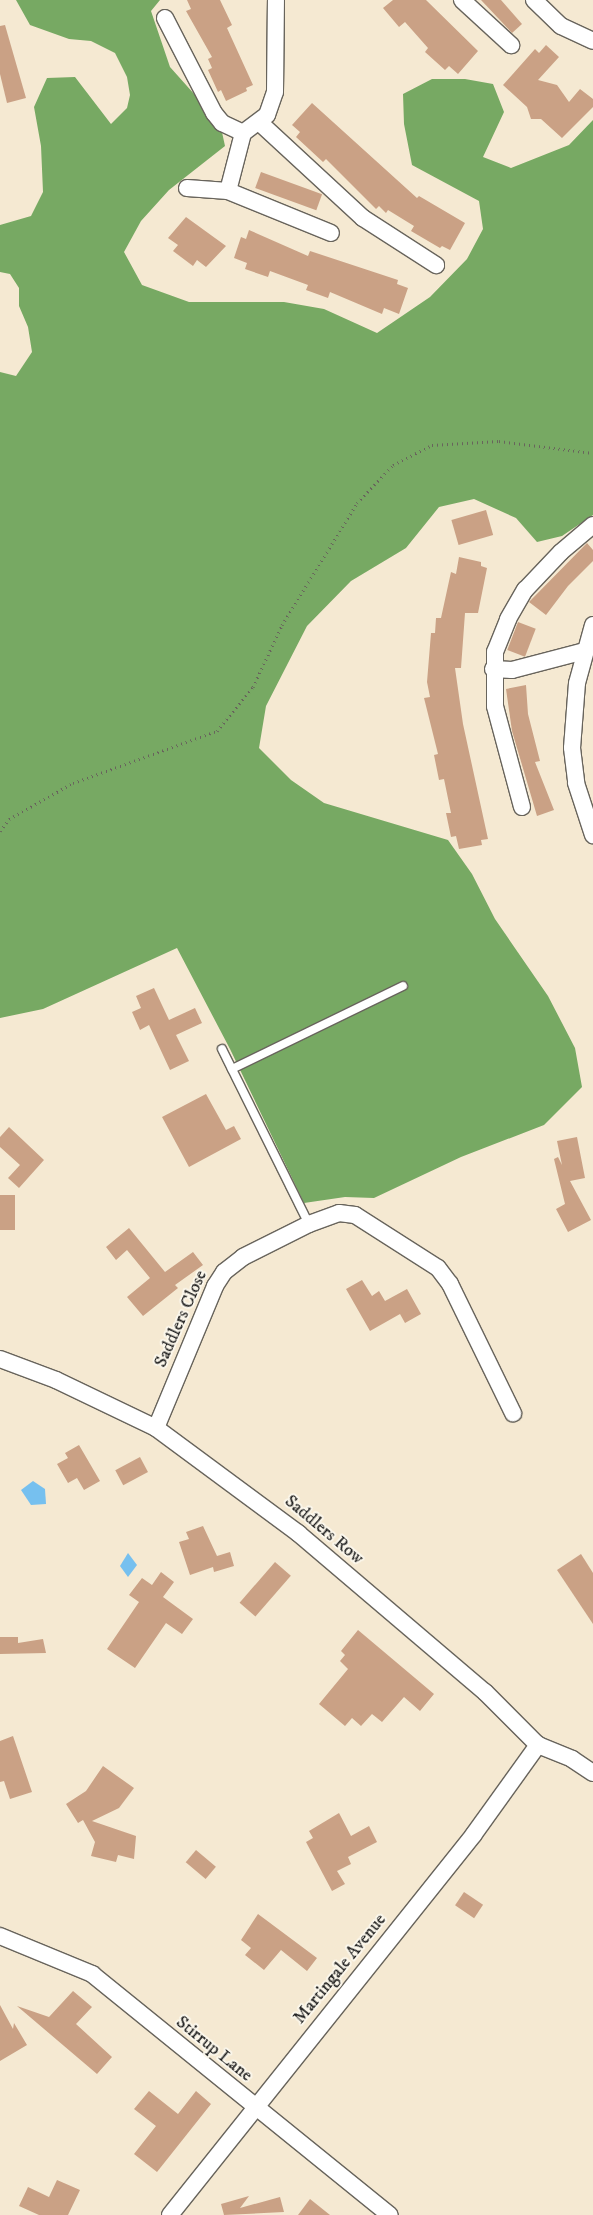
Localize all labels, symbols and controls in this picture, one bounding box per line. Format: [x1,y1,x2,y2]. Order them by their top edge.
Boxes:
street label: Saddlers Close [150,1267,212,1371]
street label: Saddlers Row [280,1491,368,1569]
street label: Martingale Avenue [289,1910,391,2028]
street label: Stirrup Lane [171,2012,257,2086]

